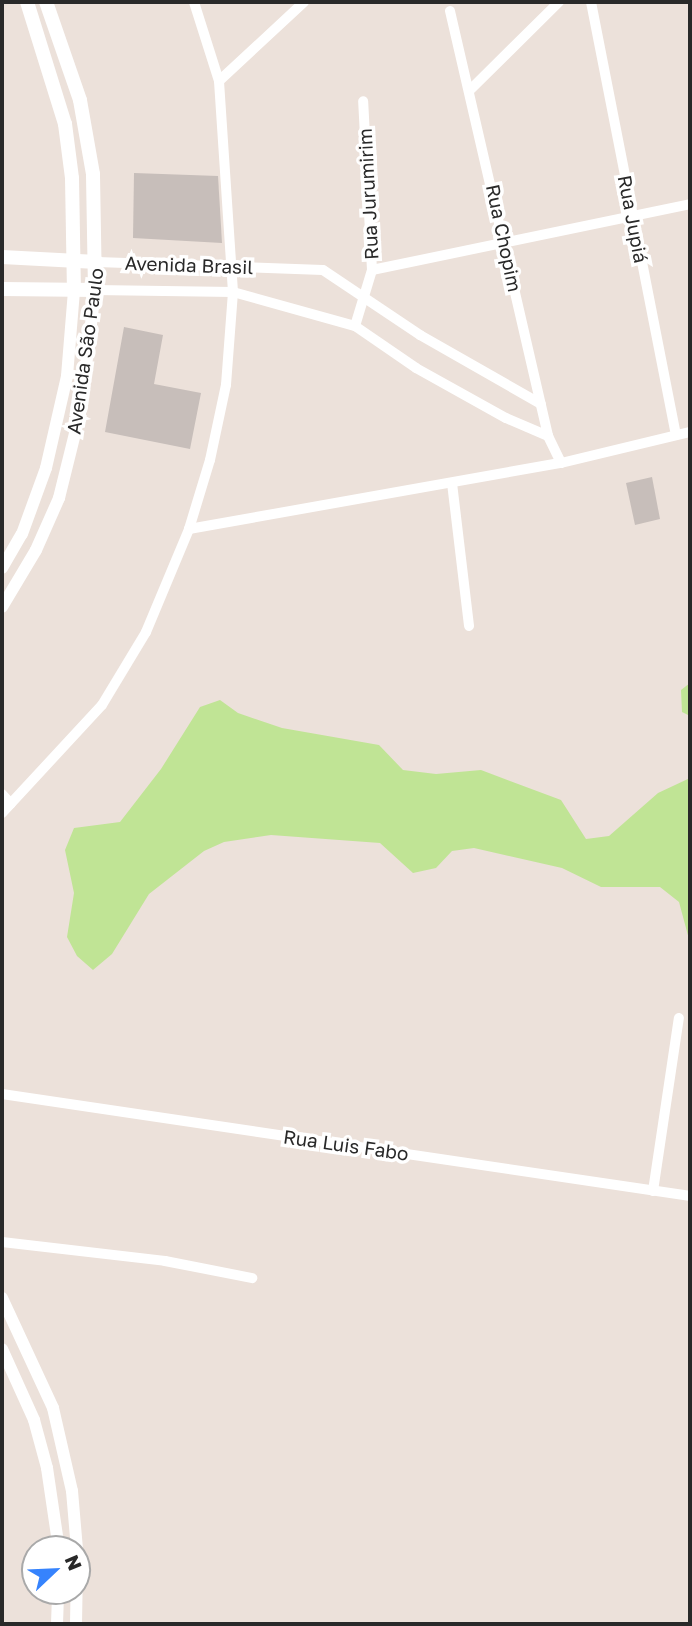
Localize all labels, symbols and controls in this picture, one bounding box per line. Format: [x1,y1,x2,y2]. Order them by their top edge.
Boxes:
street label: Rua Jurumirim [353,128,383,260]
street label: Rua Jupiá [613,173,653,265]
street label: Rua Chopim [482,182,526,294]
street label: Avenida Brasil [124,251,254,279]
street label: Avenida São Paulo [62,266,108,436]
street label: Rua Luis Fabo [282,1125,410,1165]
north arrow [21,1535,91,1605]
text: N [61,1551,87,1574]

